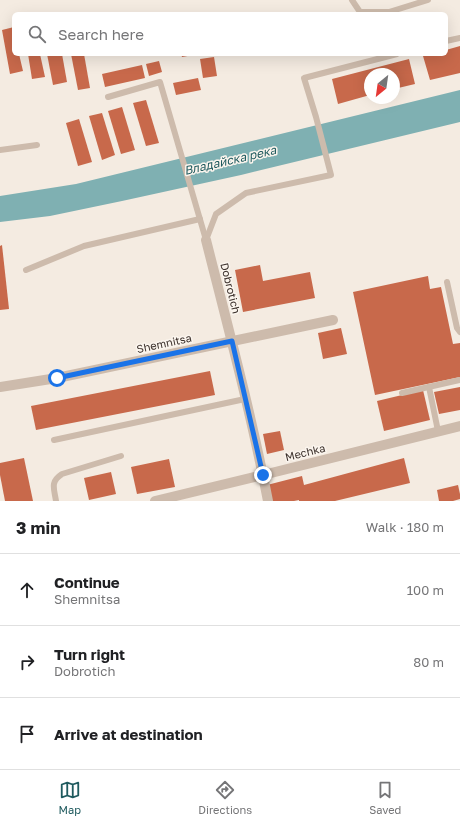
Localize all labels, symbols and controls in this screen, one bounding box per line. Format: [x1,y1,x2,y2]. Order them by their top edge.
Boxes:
search box [12,12,448,56]
icon: search [26,23,48,45]
text: Search here [58,25,144,43]
north arrow [364,68,400,104]
water label: Владайска река [182,142,279,178]
street label: Dobrotich [218,261,244,315]
street label: Shemnitsa [135,331,193,355]
route start [48,369,66,387]
street label: Mechka [284,441,326,463]
route end [254,466,272,484]
text: 3 min [16,517,60,538]
text: Walk · 180 m [366,519,444,535]
text: Continue [54,573,120,591]
icon: ahead [16,579,38,601]
text: 100 m [407,582,444,598]
text: Shemnitsa [54,591,120,607]
text: Turn right [54,645,125,663]
icon: right [16,651,38,673]
text: 80 m [413,654,444,670]
text: Dobrotich [54,663,115,679]
icon: arrive [16,723,38,745]
text: Arrive at destination [54,725,203,743]
tab: Map [59,779,81,816]
tab: Directions [198,779,252,816]
tab: Saved [369,779,401,816]

